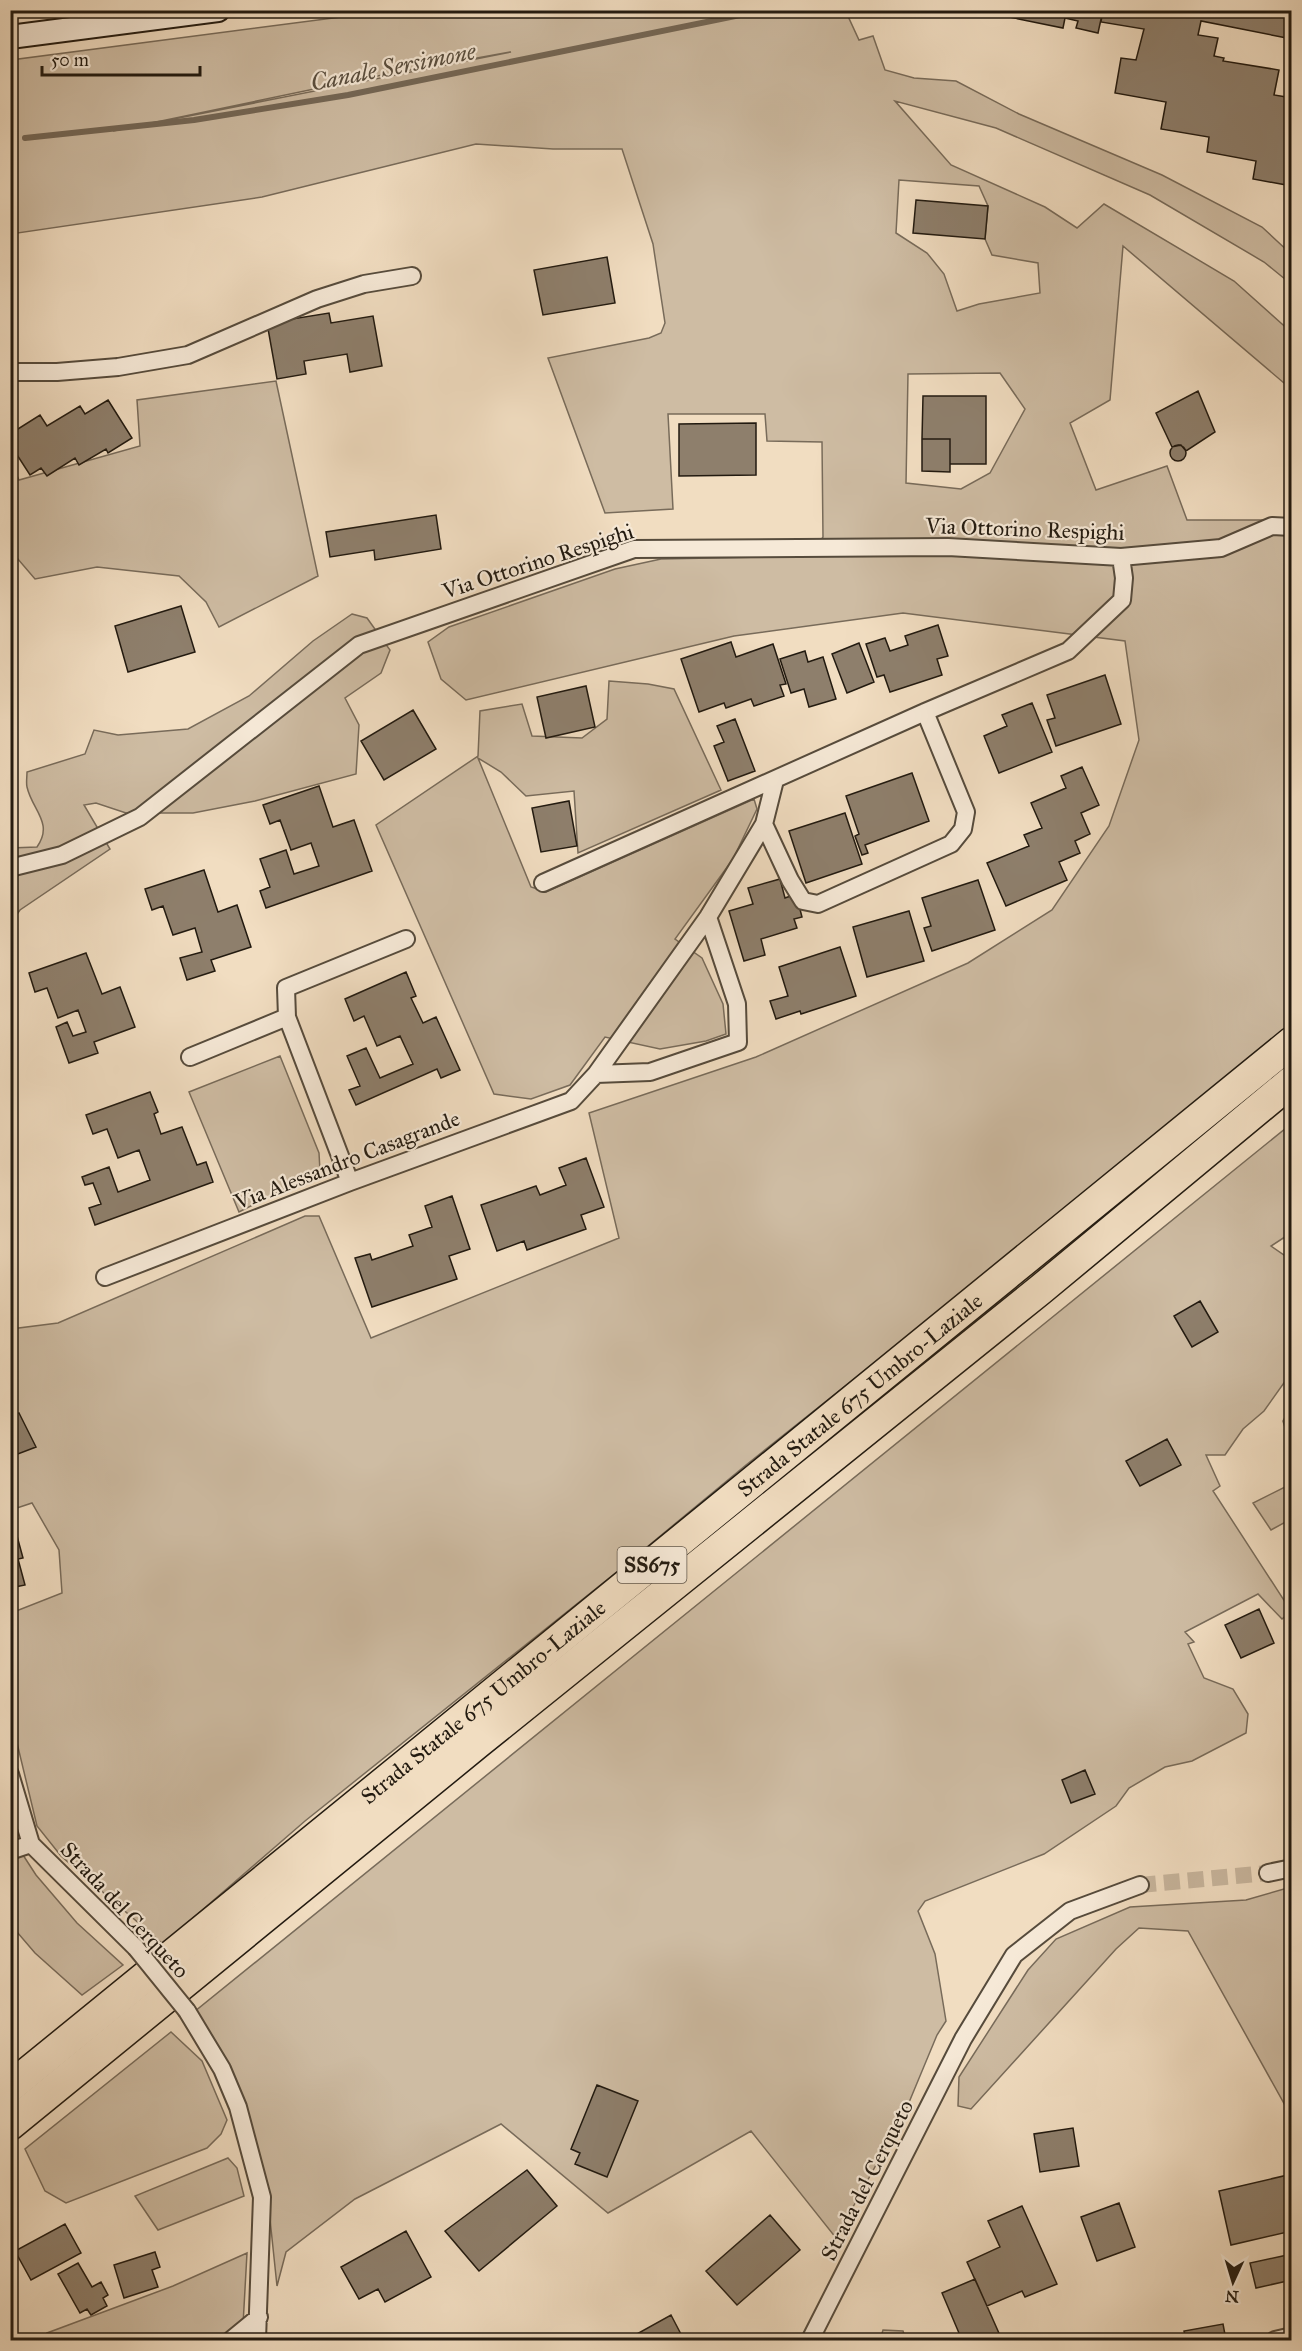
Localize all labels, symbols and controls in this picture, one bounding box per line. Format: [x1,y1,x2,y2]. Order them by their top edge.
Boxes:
water label: Canale Sersimone [308,36,479,98]
scale bar [42,39,200,77]
text: 50 m [51,49,89,71]
street label: Via Ottorino Respighi [924,512,1125,546]
street label: Via Ottorino Respighi [438,517,637,605]
street label: Via Alessandro Casagrande [230,1105,463,1216]
street label: Strada Statale 675 Umbro-Laziale [732,1287,988,1502]
road number: SS675 [618,1547,686,1583]
street label: Strada Statale 675 Umbro-Laziale [355,1594,611,1809]
street label: Strada del Cerqueto [55,1836,195,1984]
street label: Strada del Cerqueto [815,2095,919,2265]
north arrow [1203,2252,1263,2312]
text: N [1224,2286,1239,2306]

